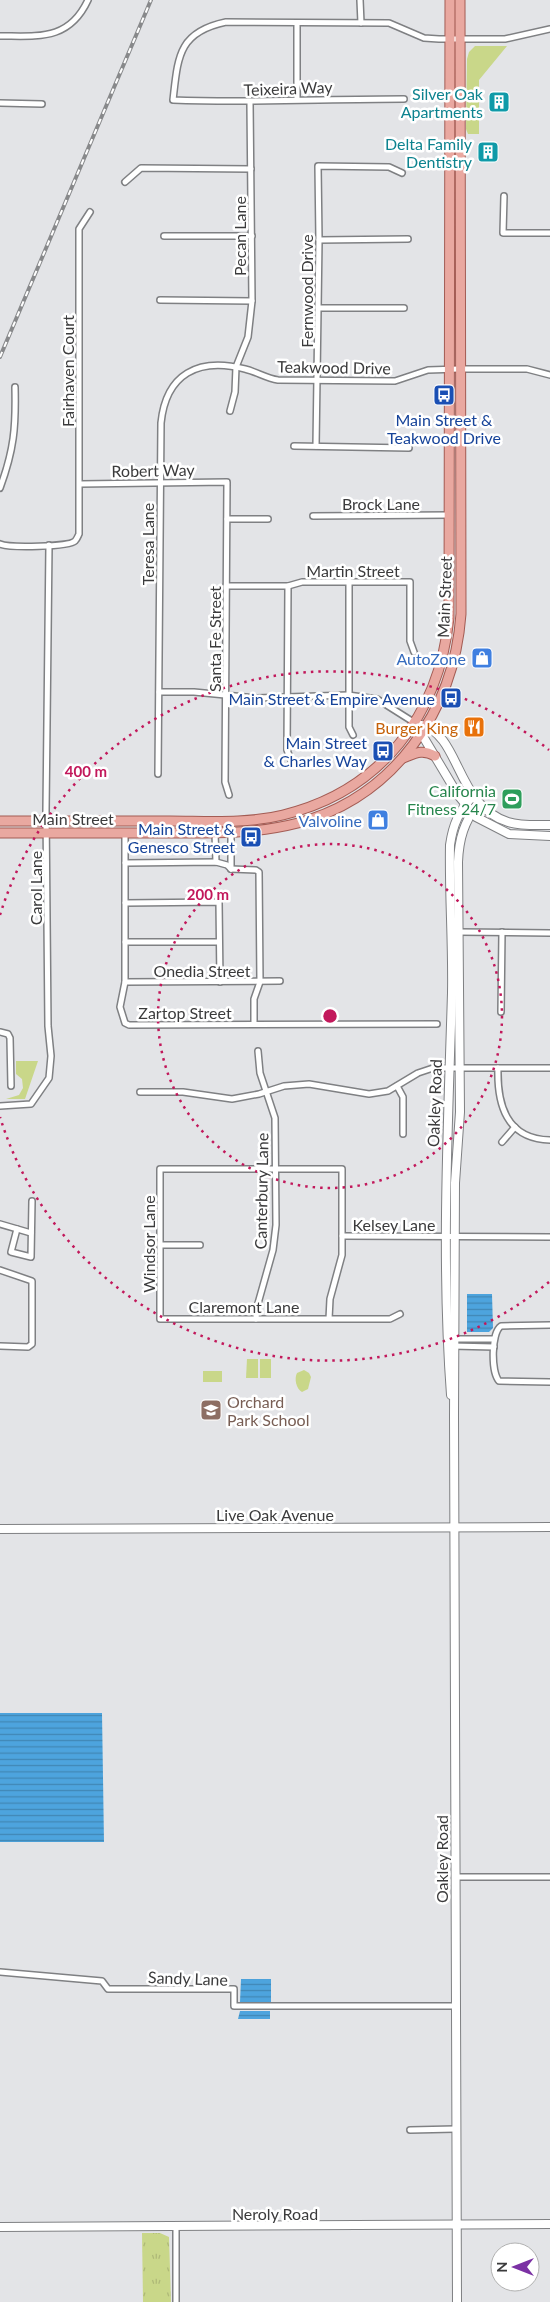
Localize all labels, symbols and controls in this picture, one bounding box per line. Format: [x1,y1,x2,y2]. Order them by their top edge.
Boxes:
street label: Teixeira Way [243,77,333,99]
place label: Silver Oak Apartments [401,84,484,121]
building icon: Silver Oak Apartments [487,90,511,114]
place label: Delta Family Dentistry [385,134,473,171]
building icon: Delta Family Dentistry [476,140,500,164]
street label: Pecan Lane [230,196,249,276]
street label: Fernwood Drive [297,234,316,348]
street label: Fairhaven Court [58,315,77,427]
street label: Teakwood Drive [277,357,391,377]
bus stop icon: Main Street & Teakwood Drive [432,383,456,407]
place label: Main Street & Teakwood Drive [387,410,501,447]
street label: Robert Way [111,460,195,480]
street label: Brock Lane [342,494,420,513]
street label: Teresa Lane [138,503,157,585]
street label: Main Street [433,556,455,638]
street label: Martin Street [306,561,400,580]
street label: Santa Fe Street [205,586,224,692]
shop icon: AutoZone [470,646,494,670]
place label: AutoZone [396,649,466,668]
bus stop icon: Main Street & Empire Avenue [439,686,463,710]
place label: Main Street & Empire Avenue [228,689,435,708]
restaurant icon: Burger King [462,715,486,739]
place label: Burger King [375,718,458,737]
place label: Main Street & Charles Way [263,733,368,770]
bus stop icon: Main Street & Charles Way [371,739,395,763]
text: 400 m [65,762,107,780]
place label: California Fitness 24/7 [407,781,496,818]
sports icon: California Fitness 24/7 [500,787,524,811]
shop icon: Valvoline [366,808,390,832]
street label: Main Street [32,809,114,828]
place label: Valvoline [299,811,362,830]
place label: Main Street & Genesco Street [128,819,236,856]
bus stop icon: Main Street & Genesco Street [239,825,263,849]
street label: Carol Lane [26,851,45,925]
text: 200 m [187,885,229,903]
street label: Onedia Street [154,961,251,980]
street label: Zartop Street [138,1003,232,1022]
centre of rings [321,1007,339,1025]
street label: Oakley Road [423,1059,445,1147]
street label: Canterbury Lane [250,1133,272,1249]
street label: Windsor Lane [139,1195,158,1293]
street label: Kelsey Lane [353,1215,435,1234]
street label: Claremont Lane [189,1297,299,1316]
place label: Orchard Park School [227,1392,309,1429]
school or university icon: Orchard Park School [199,1398,223,1422]
street label: Live Oak Avenue [216,1505,334,1524]
street label: Oakley Road [432,1815,451,1903]
street label: Sandy Lane [148,1967,228,1989]
street label: Neroly Road [232,2204,318,2223]
north arrow [490,2242,540,2292]
text: N [493,2262,510,2272]

